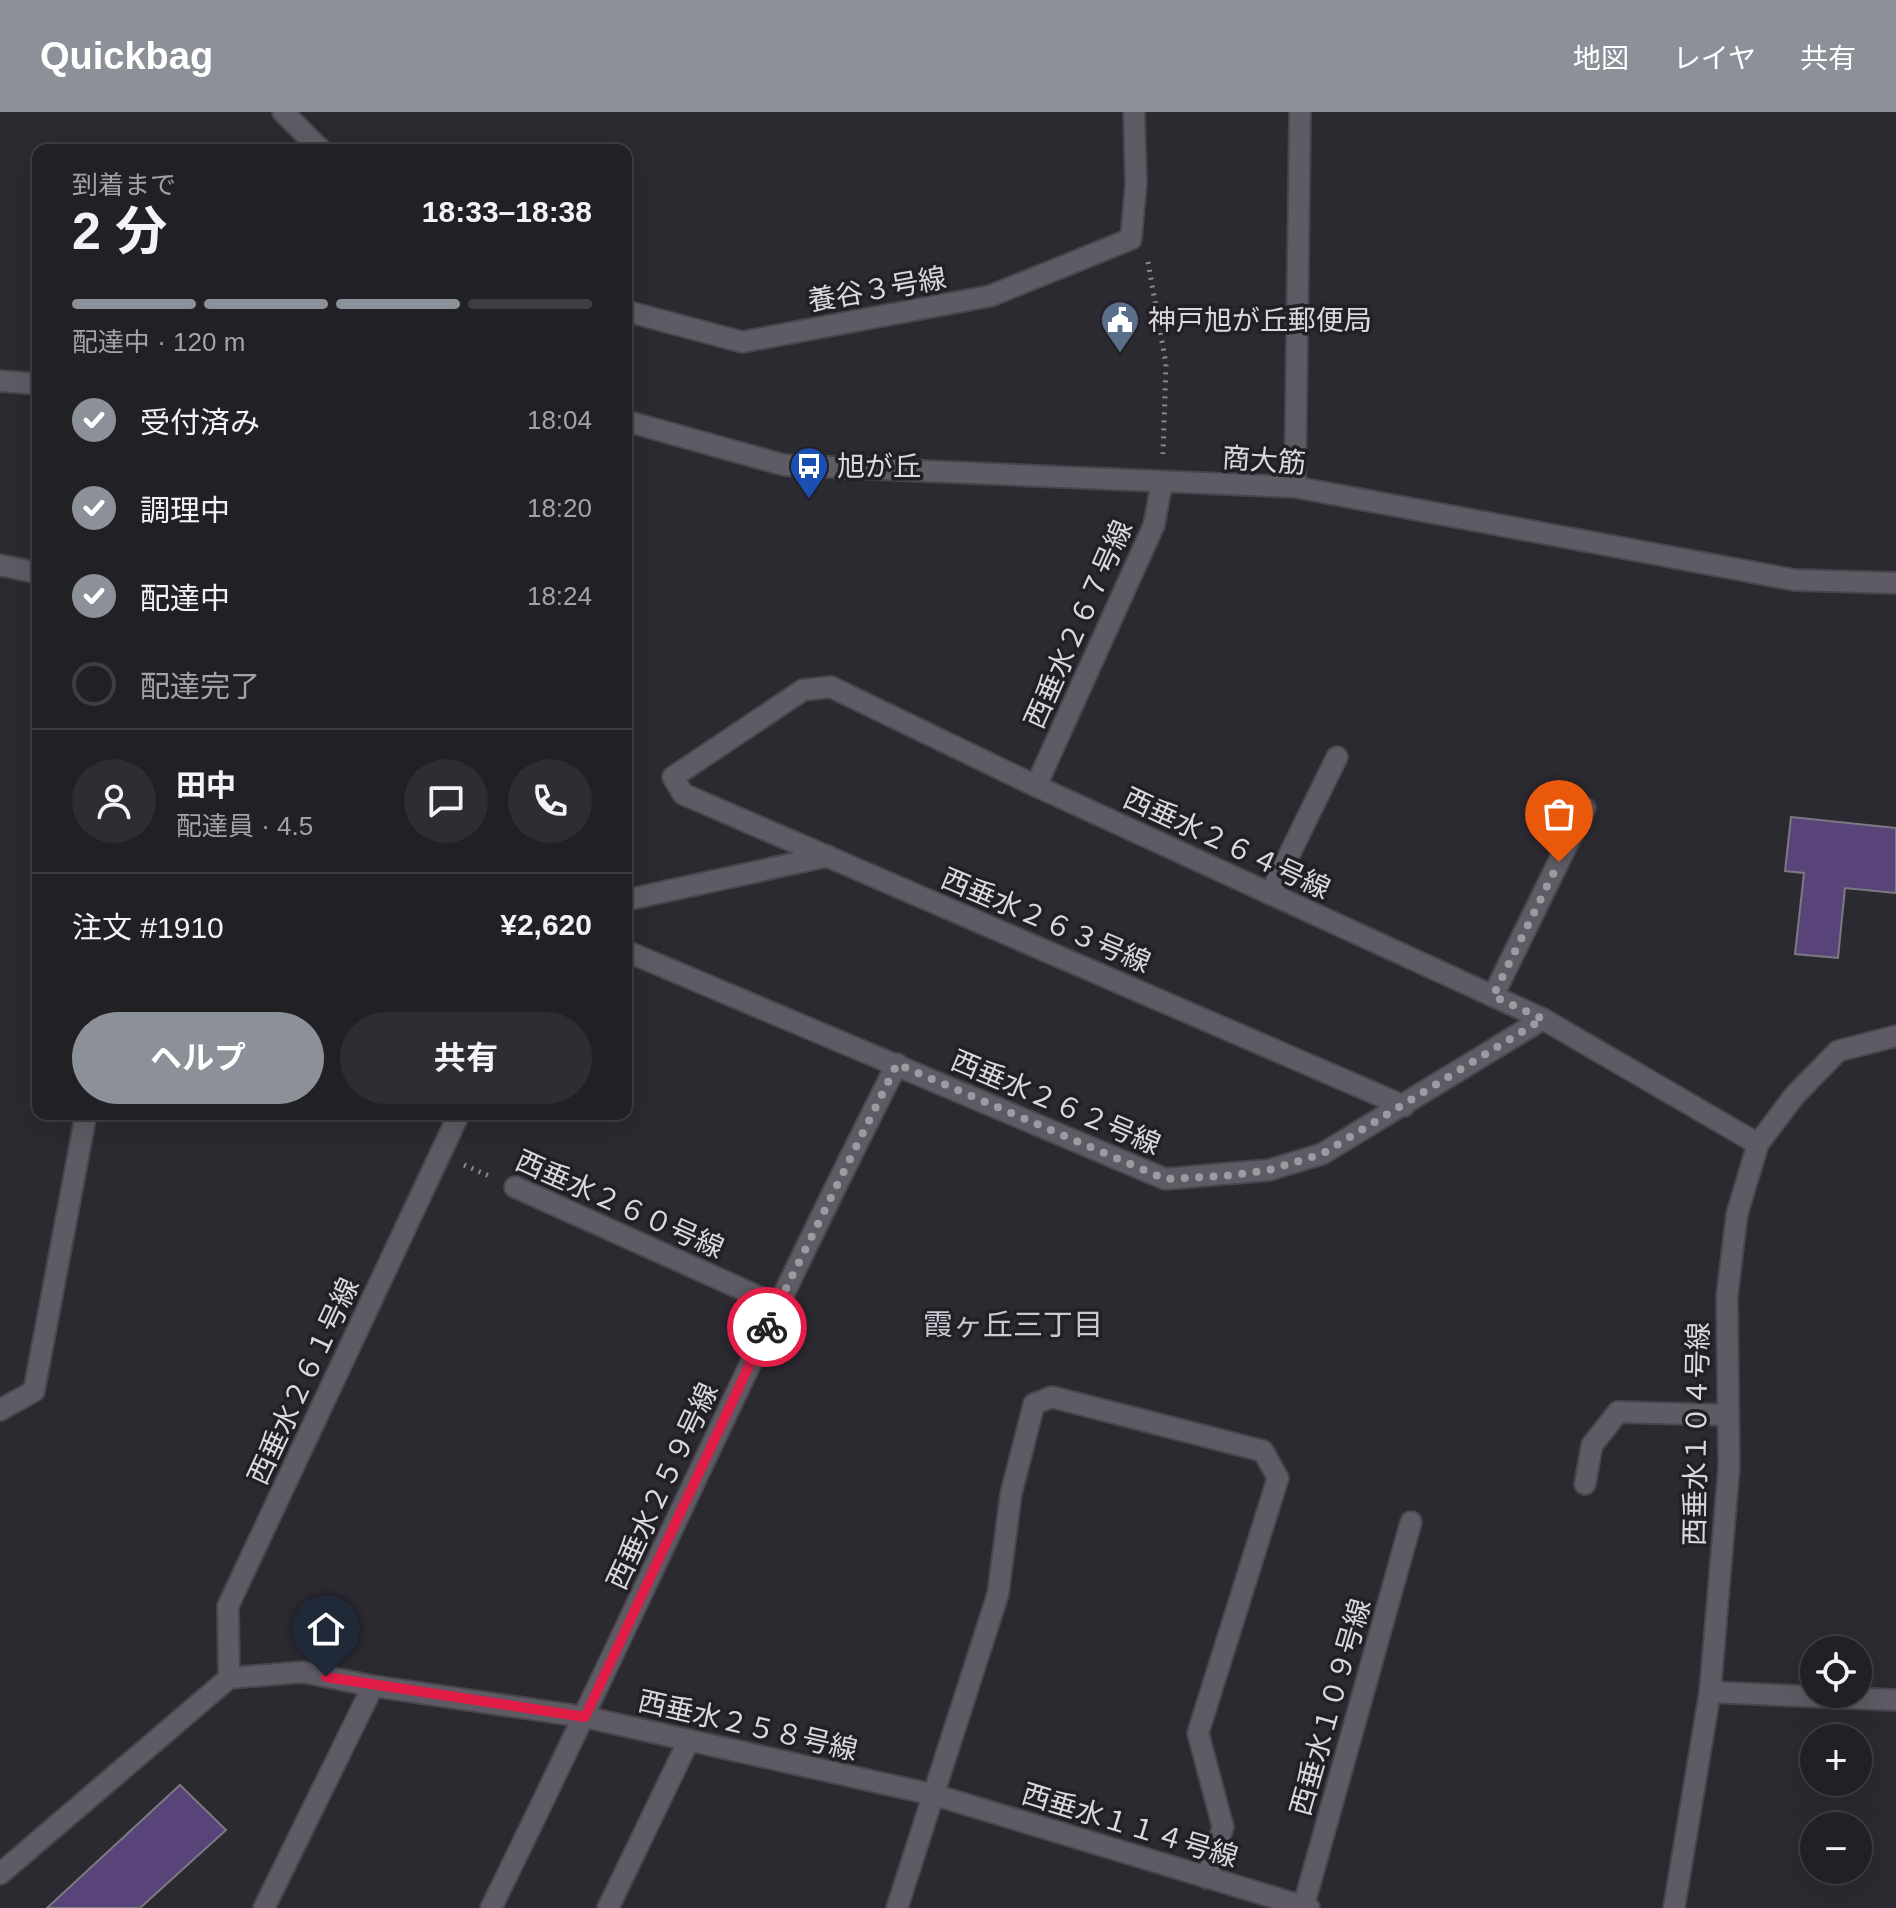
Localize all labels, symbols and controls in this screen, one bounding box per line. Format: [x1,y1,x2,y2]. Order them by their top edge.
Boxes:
text: Quickbag [40,35,213,77]
text: 地図 [1573,43,1629,74]
text: レイヤ [1673,43,1756,74]
text: 共有 [1800,43,1856,74]
text: 到着まで [72,170,176,200]
text: 18:33–18:38 [422,195,592,228]
text: 2 分 [72,202,167,260]
street label: 養谷３号線 [805,262,949,317]
public building icon: 神戸旭が丘郵便局 [1099,299,1141,354]
place label: 神戸旭が丘郵便局 [1148,305,1372,336]
text: 配達中 · 120 m [72,327,245,357]
icon: check [72,398,116,442]
text: 18:04 [527,405,592,435]
text: 受付済み [140,406,260,439]
street label: 商大筋 [1221,442,1307,479]
bus stop icon: 旭が丘 [788,445,830,500]
place label: 旭が丘 [837,451,921,482]
icon: check [72,486,116,530]
text: 18:20 [527,493,592,523]
text: 調理中 [140,494,230,527]
street label: 西垂水２６７号線 [1019,516,1138,733]
icon: check [72,574,116,618]
text: 18:24 [527,581,592,611]
text: 配達中 [140,582,230,615]
text: 配達完了 [140,670,260,703]
button: person [72,759,156,843]
button: chat [404,759,488,843]
button: phone [508,759,592,843]
text: 田中 [176,769,236,802]
pin [1525,780,1593,862]
street label: 西垂水２６４号線 [1119,782,1335,905]
icon: bag [1537,792,1581,836]
text: 配達員 · 4.5 [176,811,313,841]
street label: 西垂水２６３号線 [937,862,1155,978]
text: ¥2,620 [500,908,592,941]
text: 注文 #1910 [72,911,224,944]
button: ヘルプ [72,1012,324,1104]
button: 共有 [340,1012,592,1104]
street label: 西垂水２６２号線 [947,1044,1165,1160]
street label: 西垂水２６０号線 [511,1145,728,1264]
street label: 西垂水２６１号線 [242,1273,365,1489]
courier [727,1287,807,1367]
icon: bike [745,1305,789,1349]
district label: 霞ヶ丘三丁目 [923,1308,1103,1341]
street label: 西垂水１０４号線 [1679,1322,1714,1546]
street label: 西垂水２５９号線 [601,1378,724,1594]
pin [292,1595,360,1677]
street label: 西垂水１０９号線 [1285,1595,1376,1819]
icon: home [304,1607,348,1651]
map controls [1800,1636,1872,1884]
button: locate [1800,1636,1872,1708]
street label: 西垂水２５８号線 [635,1685,861,1766]
button: + [1800,1724,1872,1796]
street label: 西垂水１１４号線 [1018,1778,1241,1873]
button: − [1800,1812,1872,1884]

